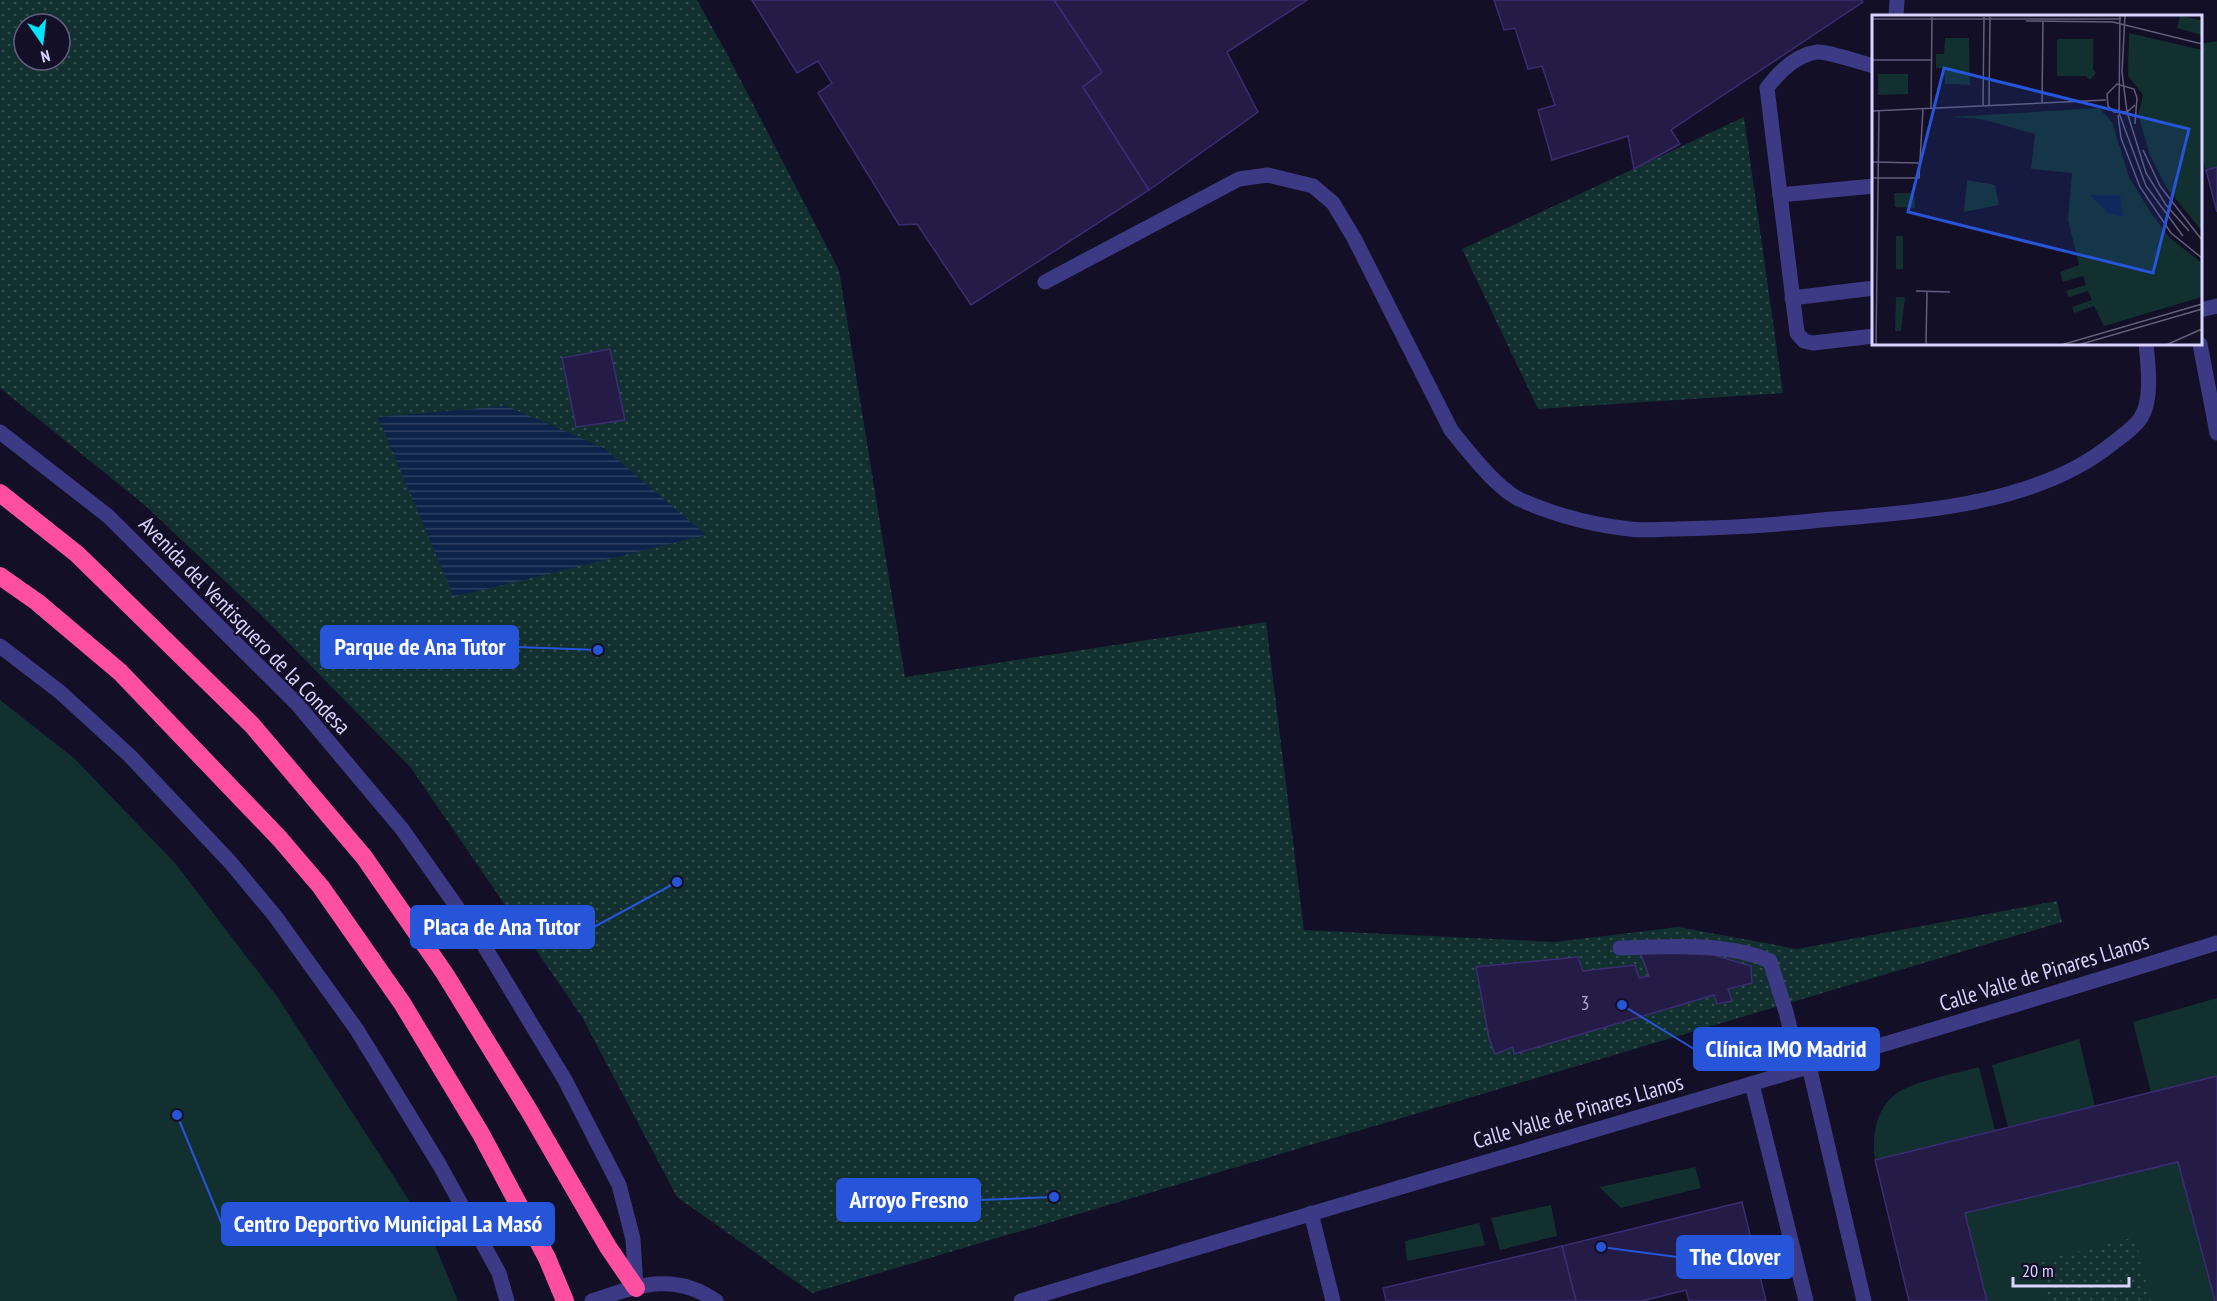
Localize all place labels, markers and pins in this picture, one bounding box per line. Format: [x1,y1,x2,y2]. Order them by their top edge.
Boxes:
callout: Parque de Ana Tutor [321,626,518,668]
callout: Placa de Ana Tutor [411,906,594,948]
callout: Clínica IMO Madrid [1694,1028,1879,1070]
callout: Arroyo Fresno [837,1179,980,1221]
callout: Centro Deportivo Municipal La Masó [222,1203,554,1245]
callout: The Clover [1677,1236,1793,1278]

